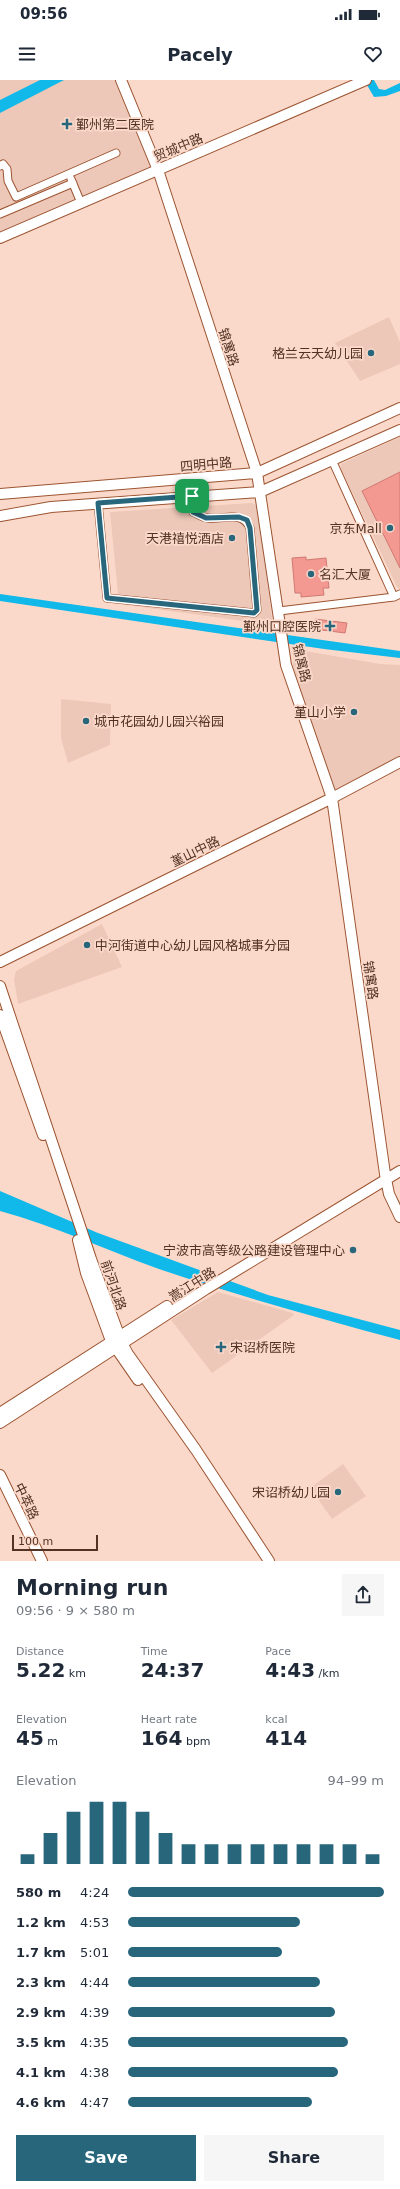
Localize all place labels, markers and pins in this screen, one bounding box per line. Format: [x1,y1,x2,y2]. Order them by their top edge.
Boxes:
place label: 鄞州第二医院 [76,117,154,132]
marker: 鄞州第二医院 [61,118,73,130]
place label: 格兰云天幼儿园 [272,346,363,361]
marker: 格兰云天幼儿园 [366,348,376,358]
pin [175,479,209,513]
place label: 京东Mall [330,521,382,536]
marker: 京东Mall [385,523,395,533]
place label: 天港禧悦酒店 [146,531,224,546]
marker: 天港禧悦酒店 [227,533,237,543]
place label: 名汇大厦 [319,567,371,582]
marker: 名汇大厦 [306,569,316,579]
place label: 鄞州口腔医院 [243,619,321,634]
marker: 鄞州口腔医院 [324,620,336,632]
place label: 堇山小学 [294,705,346,720]
marker: 堇山小学 [349,707,359,717]
place label: 城市花园幼儿园兴裕园 [94,714,224,729]
marker: 城市花园幼儿园兴裕园 [81,716,91,726]
place label: 中河街道中心幼儿园风格城事分园 [95,938,290,953]
marker: 中河街道中心幼儿园风格城事分园 [82,940,92,950]
place label: 宁波市高等级公路建设管理中心 [163,1243,345,1258]
marker: 宁波市高等级公路建设管理中心 [348,1245,358,1255]
place label: 宋诏桥医院 [230,1340,295,1355]
marker: 宋诏桥医院 [215,1341,227,1353]
place label: 宋诏桥幼儿园 [252,1485,330,1500]
marker: 宋诏桥幼儿园 [333,1487,343,1497]

